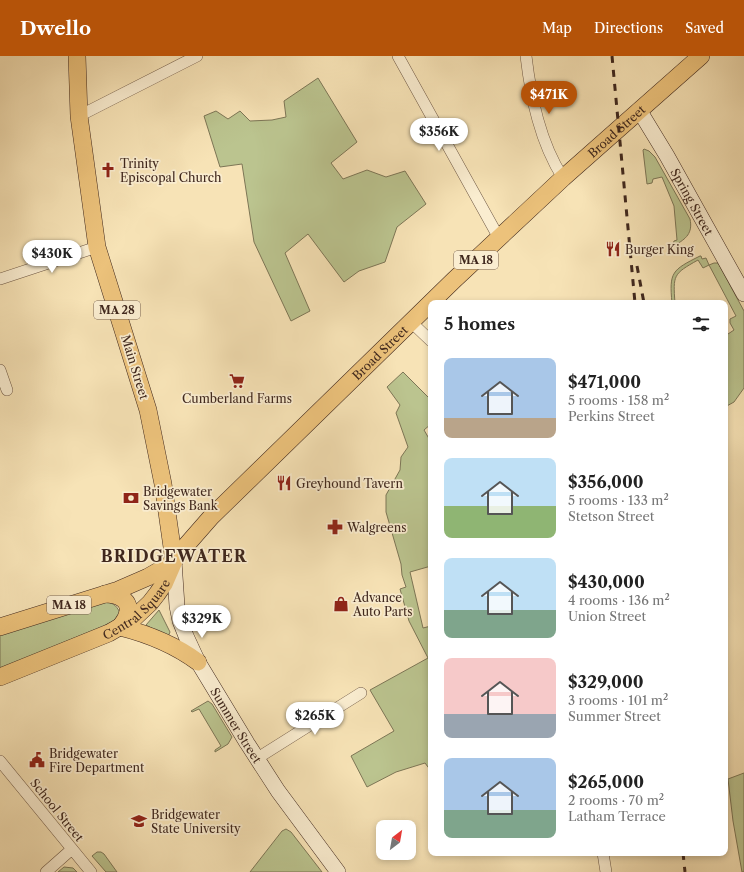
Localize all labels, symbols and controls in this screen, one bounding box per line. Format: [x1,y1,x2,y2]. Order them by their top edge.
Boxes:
text: Dwello [20,17,91,40]
text: Map [542,19,572,37]
text: Directions [594,19,663,37]
text: Saved [685,19,724,37]
pin: $471K [521,81,577,115]
text: $471K [530,86,568,102]
street label: Broad Street [584,101,648,160]
pin: $356K [411,118,467,152]
text: $356K [419,123,459,139]
place label: Trinity Episcopal Church [120,156,222,185]
church icon: Trinity Episcopal Church [99,161,117,179]
street label: Spring Street [668,165,717,238]
pin: $430K [24,240,80,274]
restaurant icon: Burger King [604,240,622,258]
place label: Burger King [625,242,694,257]
text: $430K [32,245,72,261]
road number: MA 18 [454,251,498,269]
road number: MA 28 [94,301,140,319]
icon: filters [690,313,712,335]
text: 5 homes [444,314,515,334]
street label: Broad Street [349,322,411,383]
street label: Main Street [118,333,152,402]
supermarket icon: Cumberland Farms [228,372,246,390]
text: $471,000 [568,372,641,392]
icon: home [476,374,524,422]
place label: Cumberland Farms [182,391,292,406]
text: 5 rooms · 158 m² [568,392,669,408]
text: Perkins Street [568,408,655,424]
text: $356,000 [568,472,644,492]
restaurant icon: Greyhound Tavern [275,474,293,492]
icon: home [476,474,524,522]
place label: Greyhound Tavern [296,476,403,491]
place label: Bridgewater Savings Bank [143,484,219,513]
bank icon: Bridgewater Savings Bank [122,489,140,507]
text: 5 rooms · 133 m² [568,492,669,508]
text: Stetson Street [568,508,654,524]
pharmacy icon: Walgreens [326,518,344,536]
place label: Walgreens [346,520,406,535]
district label: BRIDGEWATER [101,546,247,566]
text: $430,000 [568,572,645,592]
icon: home [476,574,524,622]
street label: Central Square [100,577,173,642]
place label: Advance Auto Parts [352,590,413,619]
text: 4 rooms · 136 m² [568,592,670,608]
shop icon: Advance Auto Parts [332,595,350,613]
road number: MA 18 [47,596,91,614]
pin: $329K [174,605,230,639]
text: Union Street [568,608,646,624]
text: $329K [182,610,222,626]
text: $329,000 [568,672,644,692]
icon: home [476,674,524,722]
street label: Summer Street [208,685,266,766]
text: 3 rooms · 101 m² [568,692,668,708]
pin: $265K [287,702,343,736]
text: $265K [295,707,335,723]
text: Summer Street [568,708,661,724]
place label: Bridgewater Fire Department [49,746,145,775]
public building icon: Bridgewater Fire Department [28,751,46,769]
text: $265,000 [568,772,644,792]
icon: home [476,774,524,822]
street label: School Street [27,776,87,845]
text: 2 rooms · 70 m² [568,792,664,808]
place label: Bridgewater State University [151,807,241,836]
text: Latham Terrace [568,808,666,824]
school or university icon: Bridgewater State University [130,812,148,830]
north arrow [376,820,416,860]
map controls [376,820,416,860]

